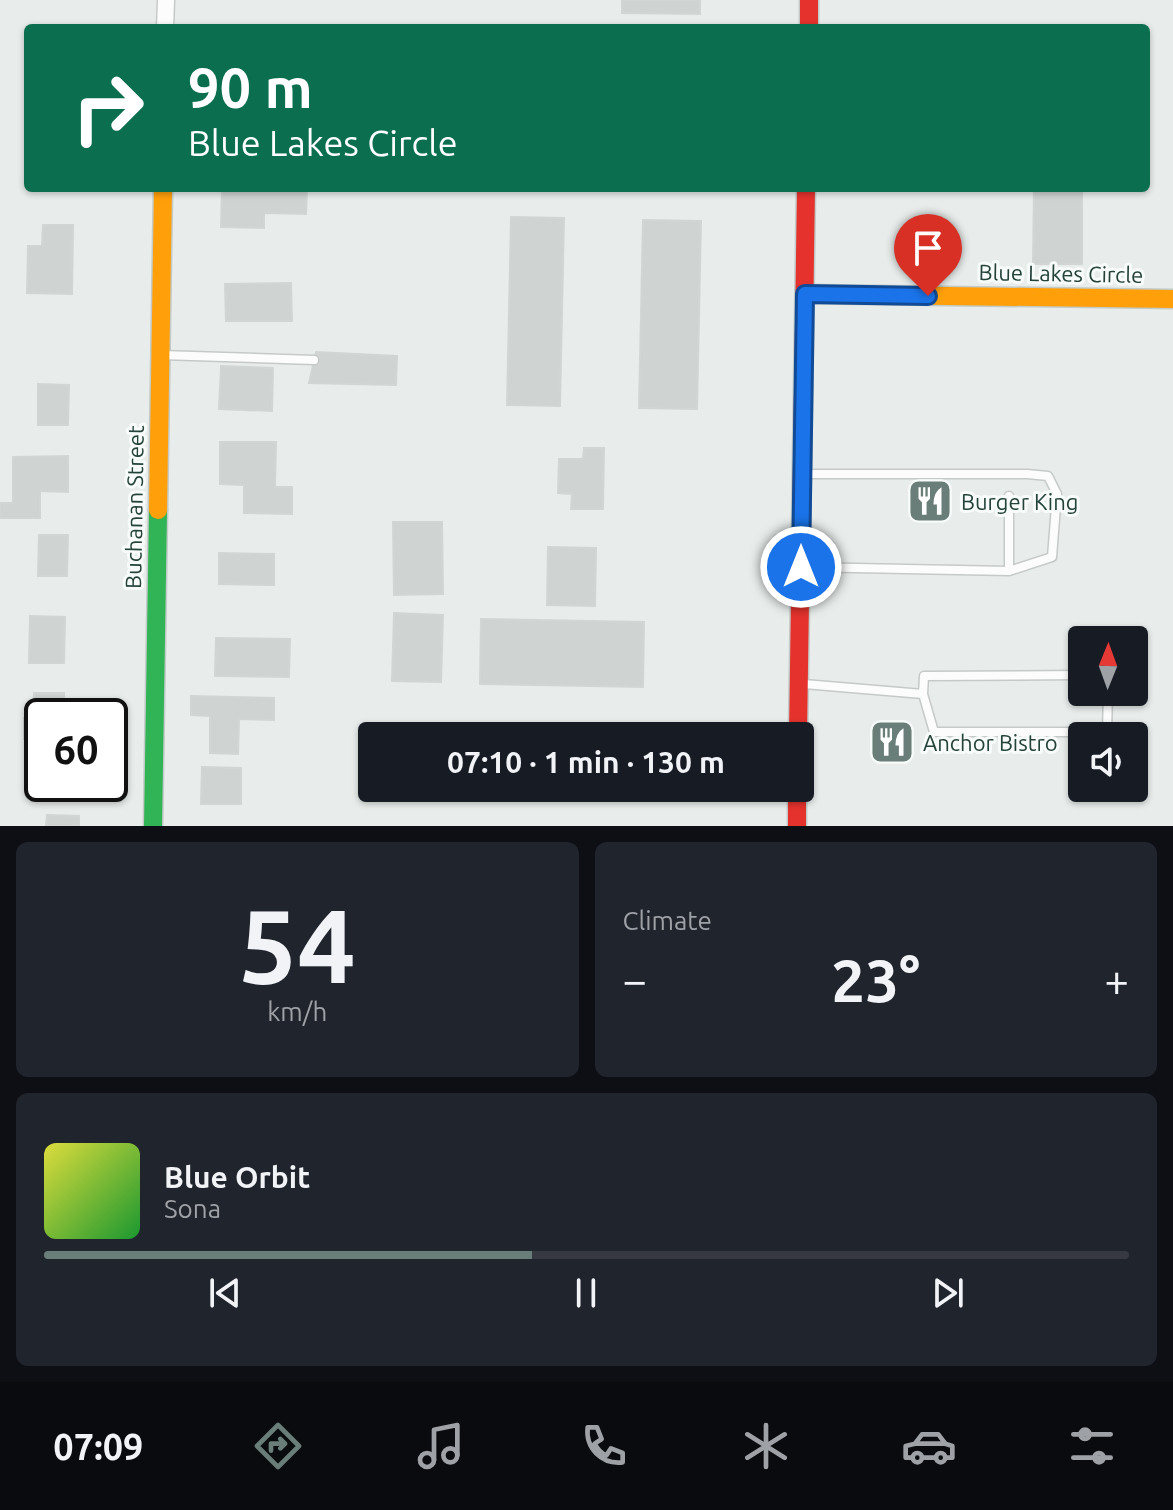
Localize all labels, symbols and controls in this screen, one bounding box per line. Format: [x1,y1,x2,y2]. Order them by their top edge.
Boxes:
icon: right [56,56,160,160]
text: 90 m [188,56,313,119]
text: Blue Lakes Circle [188,122,458,163]
pin [894,214,962,296]
icon: arrive [906,226,950,270]
street label: Blue Lakes Circle [978,259,1144,287]
street label: Buchanan Street [120,425,148,589]
restaurant icon: Burger King [906,477,954,525]
place label: Burger King [961,489,1078,514]
position arrow [759,525,843,609]
north arrow [1068,626,1148,706]
map controls [1068,626,1148,802]
speed limit sign: 60 [24,698,128,802]
restaurant icon: Anchor Bistro [868,718,916,766]
button: sound [1068,722,1148,802]
place label: Anchor Bistro [923,730,1058,755]
text: 07:10 · 1 min · 130 m [447,745,725,779]
text: 54 [239,886,356,1003]
text: Climate [623,906,712,935]
text: 23° [831,946,920,1013]
text: − [623,955,647,1004]
text: + [1104,955,1129,1004]
text: km/h [267,997,327,1026]
text: Blue Orbit [164,1160,310,1194]
text: Sona [164,1194,221,1223]
icon: previous [203,1271,247,1315]
icon: pause [564,1271,608,1315]
icon: next [926,1271,970,1315]
icon: directions [250,1418,306,1474]
icon: music [413,1418,469,1474]
icon: phone [576,1418,632,1474]
icon: climate [738,1418,794,1474]
icon: car [901,1418,957,1474]
icon: filters [1064,1418,1120,1474]
text: 07:09 [53,1426,143,1467]

